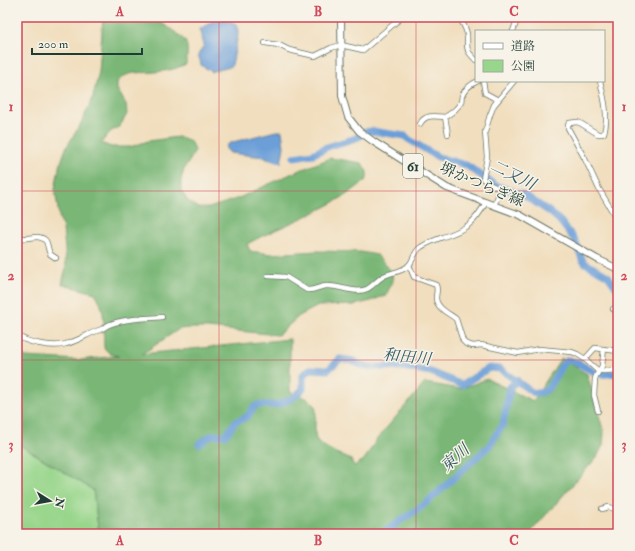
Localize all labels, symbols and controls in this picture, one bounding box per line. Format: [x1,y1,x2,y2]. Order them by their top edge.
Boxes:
text: A [115,4,125,20]
text: B [314,4,322,20]
text: C [509,4,519,20]
scale bar [32,30,142,56]
legend [475,30,605,82]
text: 200 m [38,37,69,52]
text: 道路 [511,39,535,54]
text: 公園 [511,59,535,74]
text: 1 [9,99,14,115]
text: 1 [622,99,627,115]
road number: 61 [403,154,423,178]
water label: 二又川 [487,155,541,195]
street label: 堺かつらぎ線 [437,159,527,211]
text: 2 [8,268,15,284]
text: 2 [621,268,628,284]
water label: 和田川 [382,345,434,370]
text: 3 [9,437,14,453]
text: 3 [622,437,627,453]
water label: 東川 [436,439,475,476]
north arrow [30,481,70,521]
text: N [52,496,67,510]
text: A [115,533,125,549]
text: B [314,533,322,549]
text: C [509,533,519,549]

